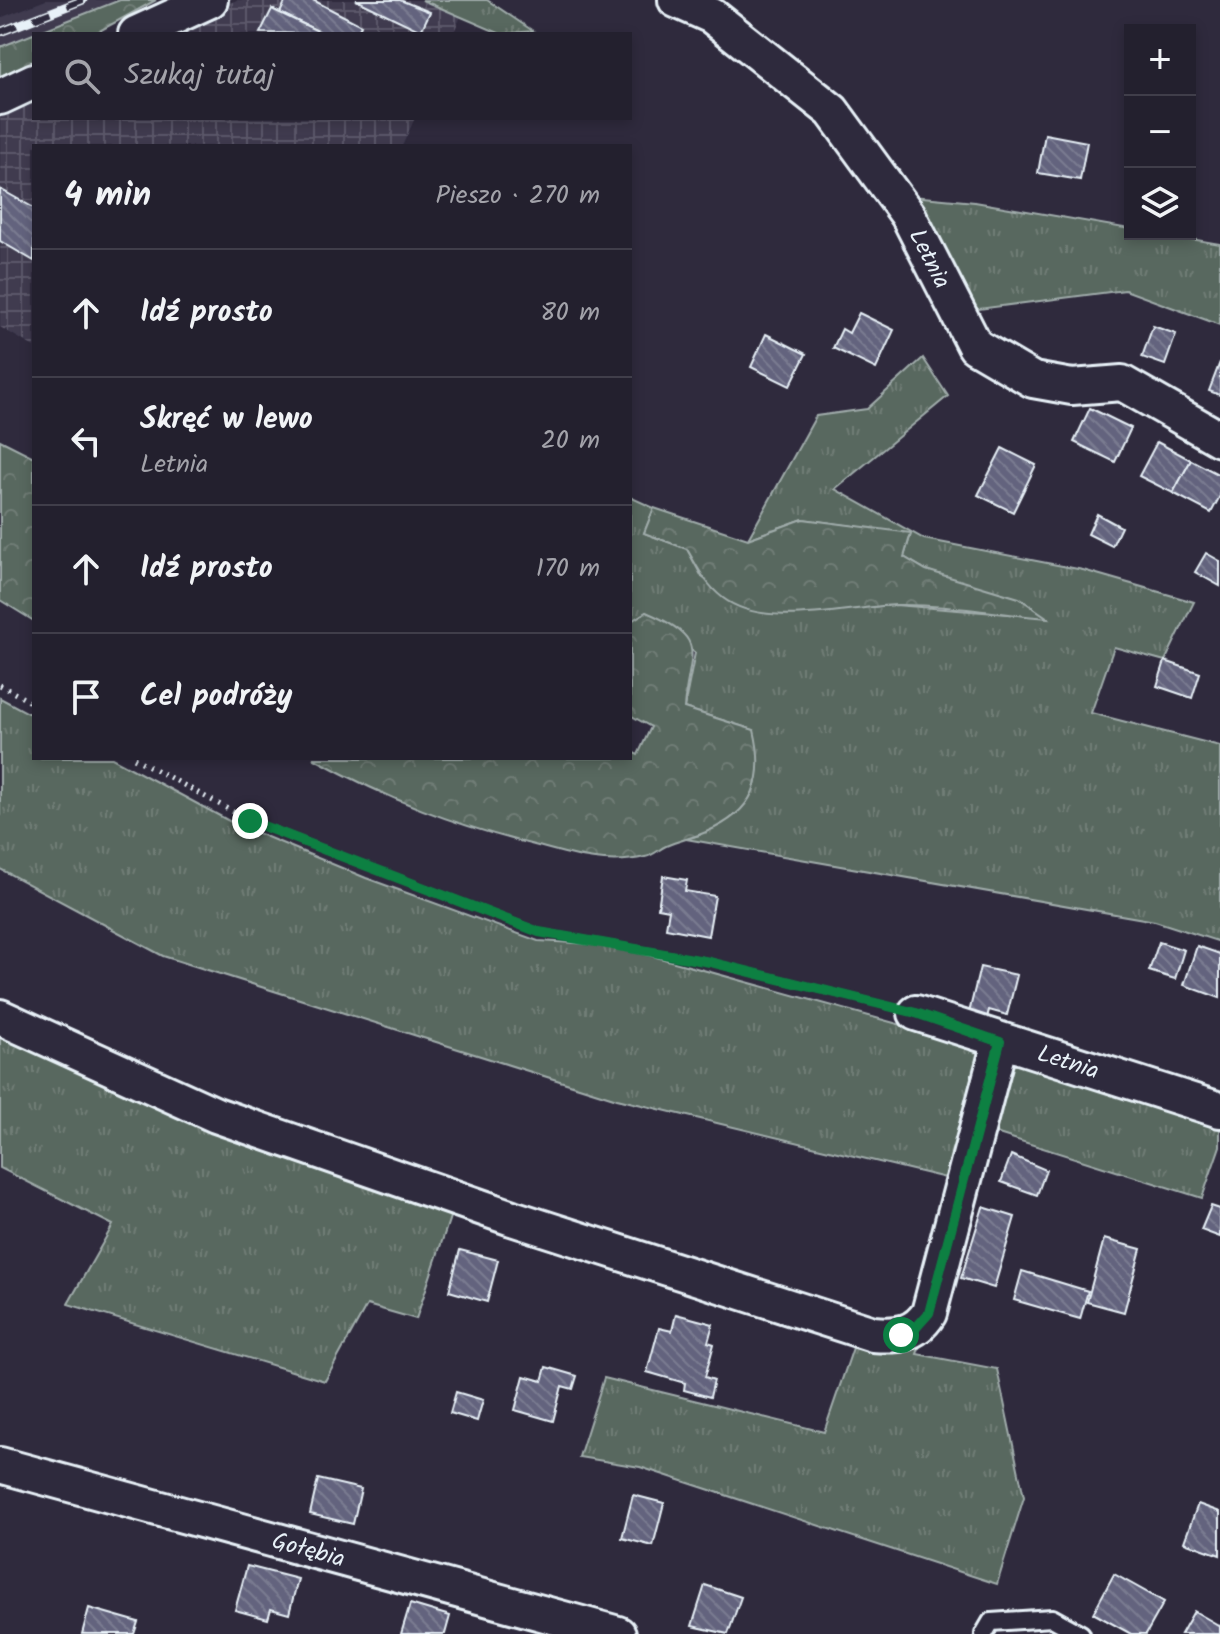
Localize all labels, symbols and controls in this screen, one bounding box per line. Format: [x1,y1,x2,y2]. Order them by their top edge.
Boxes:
map controls [1124,24,1196,240]
button: + [1124,24,1196,96]
search box [32,32,632,120]
text: Szukaj tutaj [124,52,275,100]
icon: search [60,54,104,98]
button: − [1124,96,1196,168]
button: layers [1124,168,1196,240]
text: 4 min [64,169,151,223]
text: Pieszo · 270 m [435,175,600,217]
street label: Letnia [897,222,961,296]
text: Idź prosto [140,289,273,337]
icon: ahead [64,291,108,335]
text: 80 m [540,292,600,334]
text: Skręć w lewo [140,396,313,444]
icon: left [64,419,108,463]
text: 20 m [541,420,600,462]
text: Letnia [140,444,208,486]
text: Idź prosto [140,545,273,593]
icon: ahead [64,547,108,591]
text: 170 m [536,548,600,590]
text: Cel podróży [140,673,292,721]
icon: arrive [64,675,108,719]
route end [232,803,268,839]
street label: Letnia [1032,1035,1104,1091]
route start [883,1317,919,1353]
street label: Gołębia [267,1522,349,1579]

